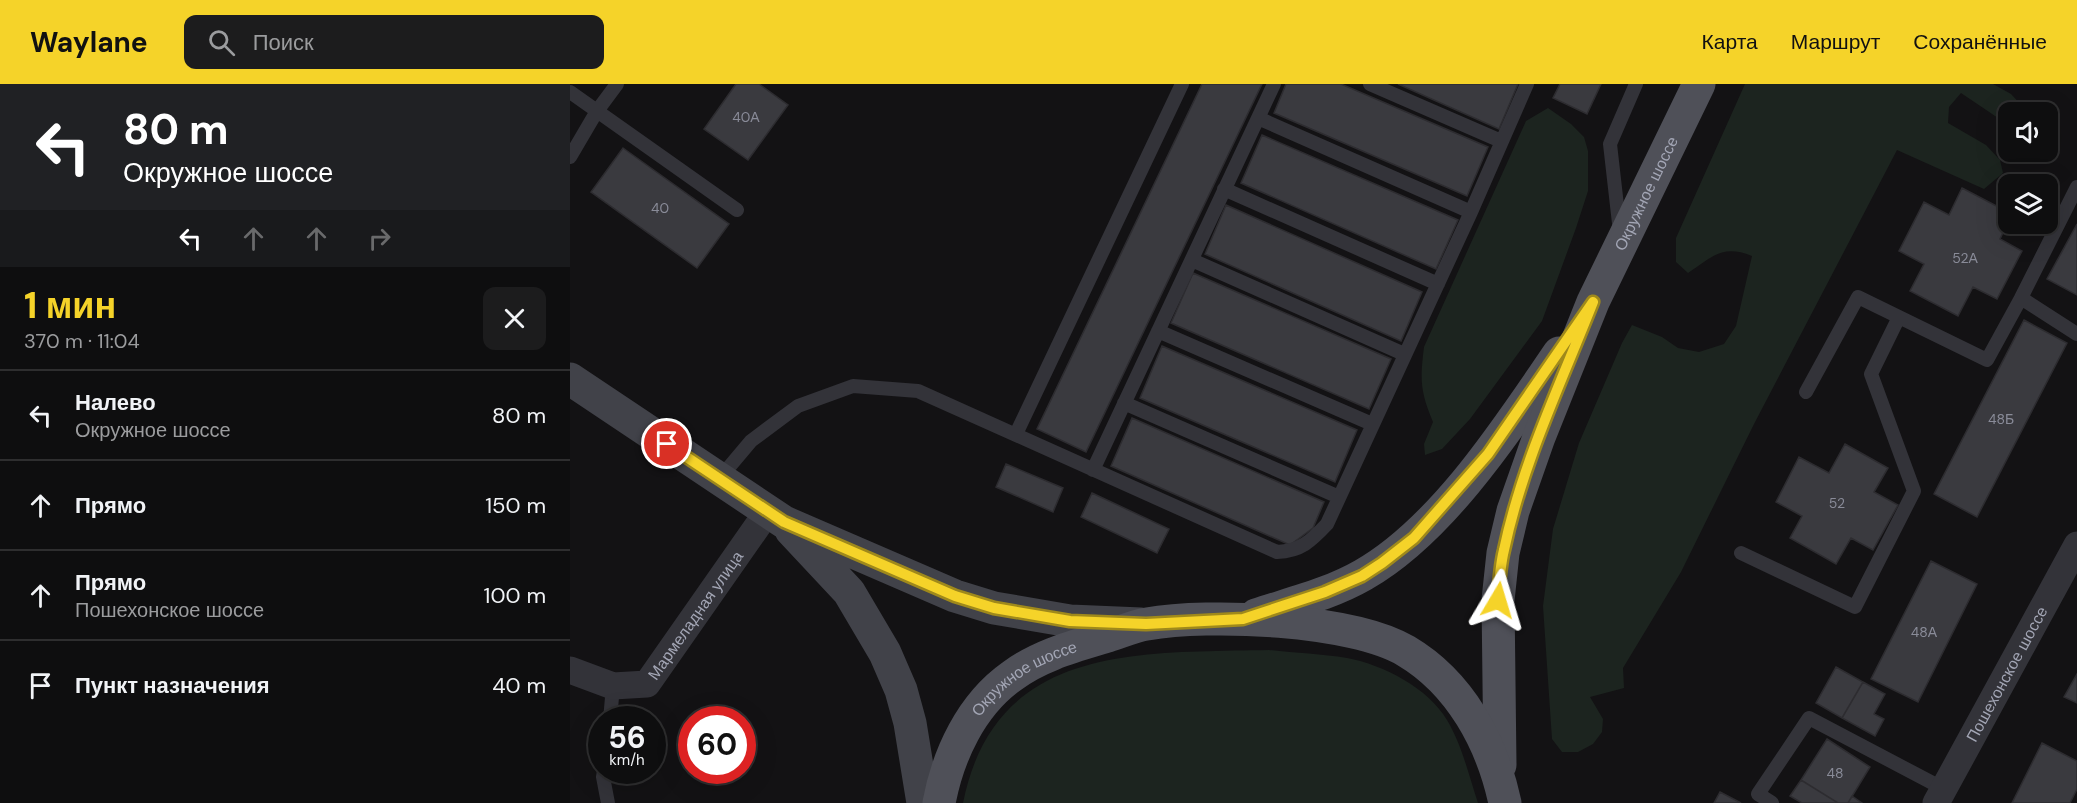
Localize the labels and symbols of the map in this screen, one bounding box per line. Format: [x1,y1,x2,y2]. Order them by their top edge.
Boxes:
house number: 40А [732,108,760,126]
street label: Окружное шоссе [1610,133,1683,254]
house number: 40 [651,199,669,217]
house number: 52А [1952,249,1979,267]
house number: 48Б [1988,410,2014,428]
pin [641,418,692,469]
house number: 52 [1829,494,1845,512]
street label: Мармеладная улица [643,547,748,684]
position arrow [1466,568,1530,632]
street label: Пошехонское шоссе [1961,603,2052,746]
house number: 48А [1911,623,1938,641]
street label: Окружное шоссе [967,636,1080,720]
speed limit sign: 60 [678,706,756,784]
house number: 48 [1826,764,1844,782]

